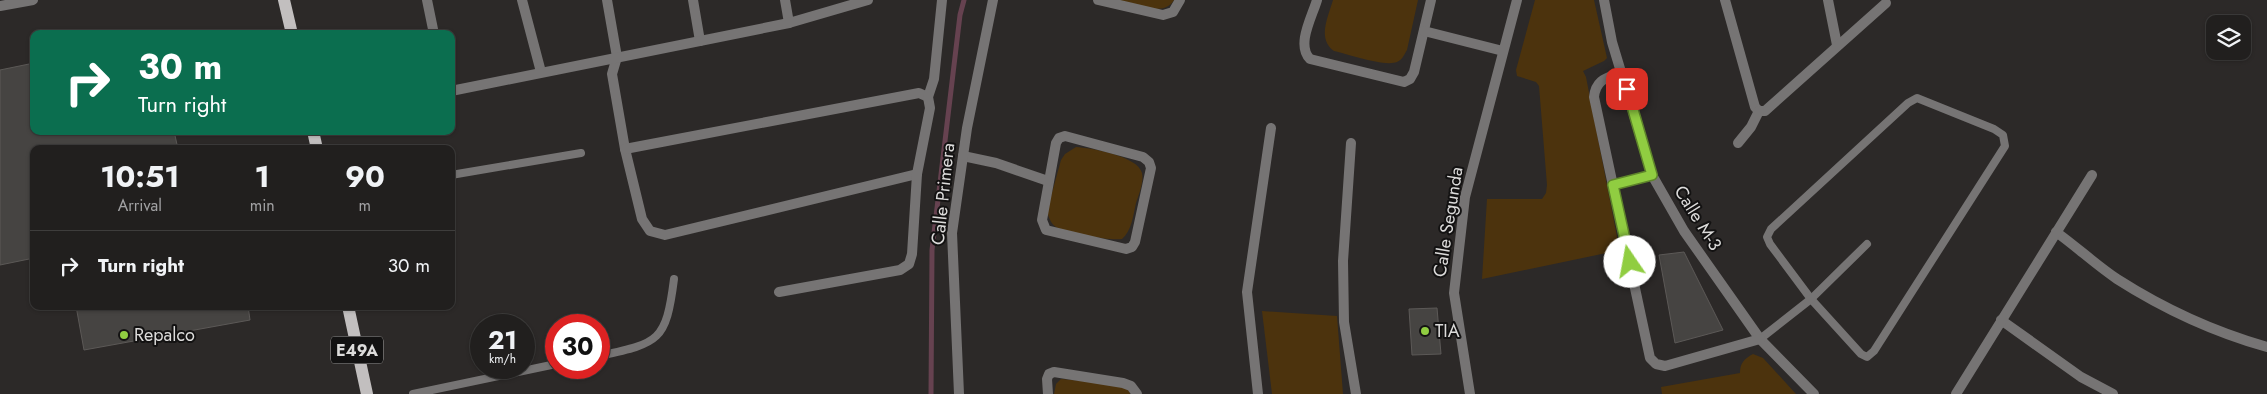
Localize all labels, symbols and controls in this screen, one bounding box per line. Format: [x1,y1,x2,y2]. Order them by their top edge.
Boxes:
map controls [2206,15,2251,60]
button: layers [2206,15,2251,60]
text: 30 m [138,42,222,92]
icon: right [55,50,120,115]
pin [1606,68,1648,110]
icon: arrive [1613,75,1641,103]
text: Turn right [138,88,226,120]
street label: Calle Primera [925,142,961,246]
text: 10:51 [100,155,180,198]
text: 1 [255,155,270,198]
text: 90 [345,155,385,198]
street label: Calle Segunda [1426,165,1470,279]
street label: Calle M-3 [1668,181,1728,256]
text: Arrival [118,194,162,217]
text: min [250,194,275,217]
text: m [359,194,371,217]
position arrow [1603,235,1655,287]
icon: right [55,252,83,280]
text: Turn right [98,252,184,279]
text: 30 m [388,252,430,279]
speed limit sign: 30 [545,314,610,379]
place label: TIA [1435,318,1460,344]
place label: Repalco [134,322,195,348]
text: 21 [488,322,517,358]
marker: TIA [1419,325,1431,337]
marker: Repalco [118,329,130,341]
road number: E49A [331,336,383,364]
text: km/h [489,350,516,368]

